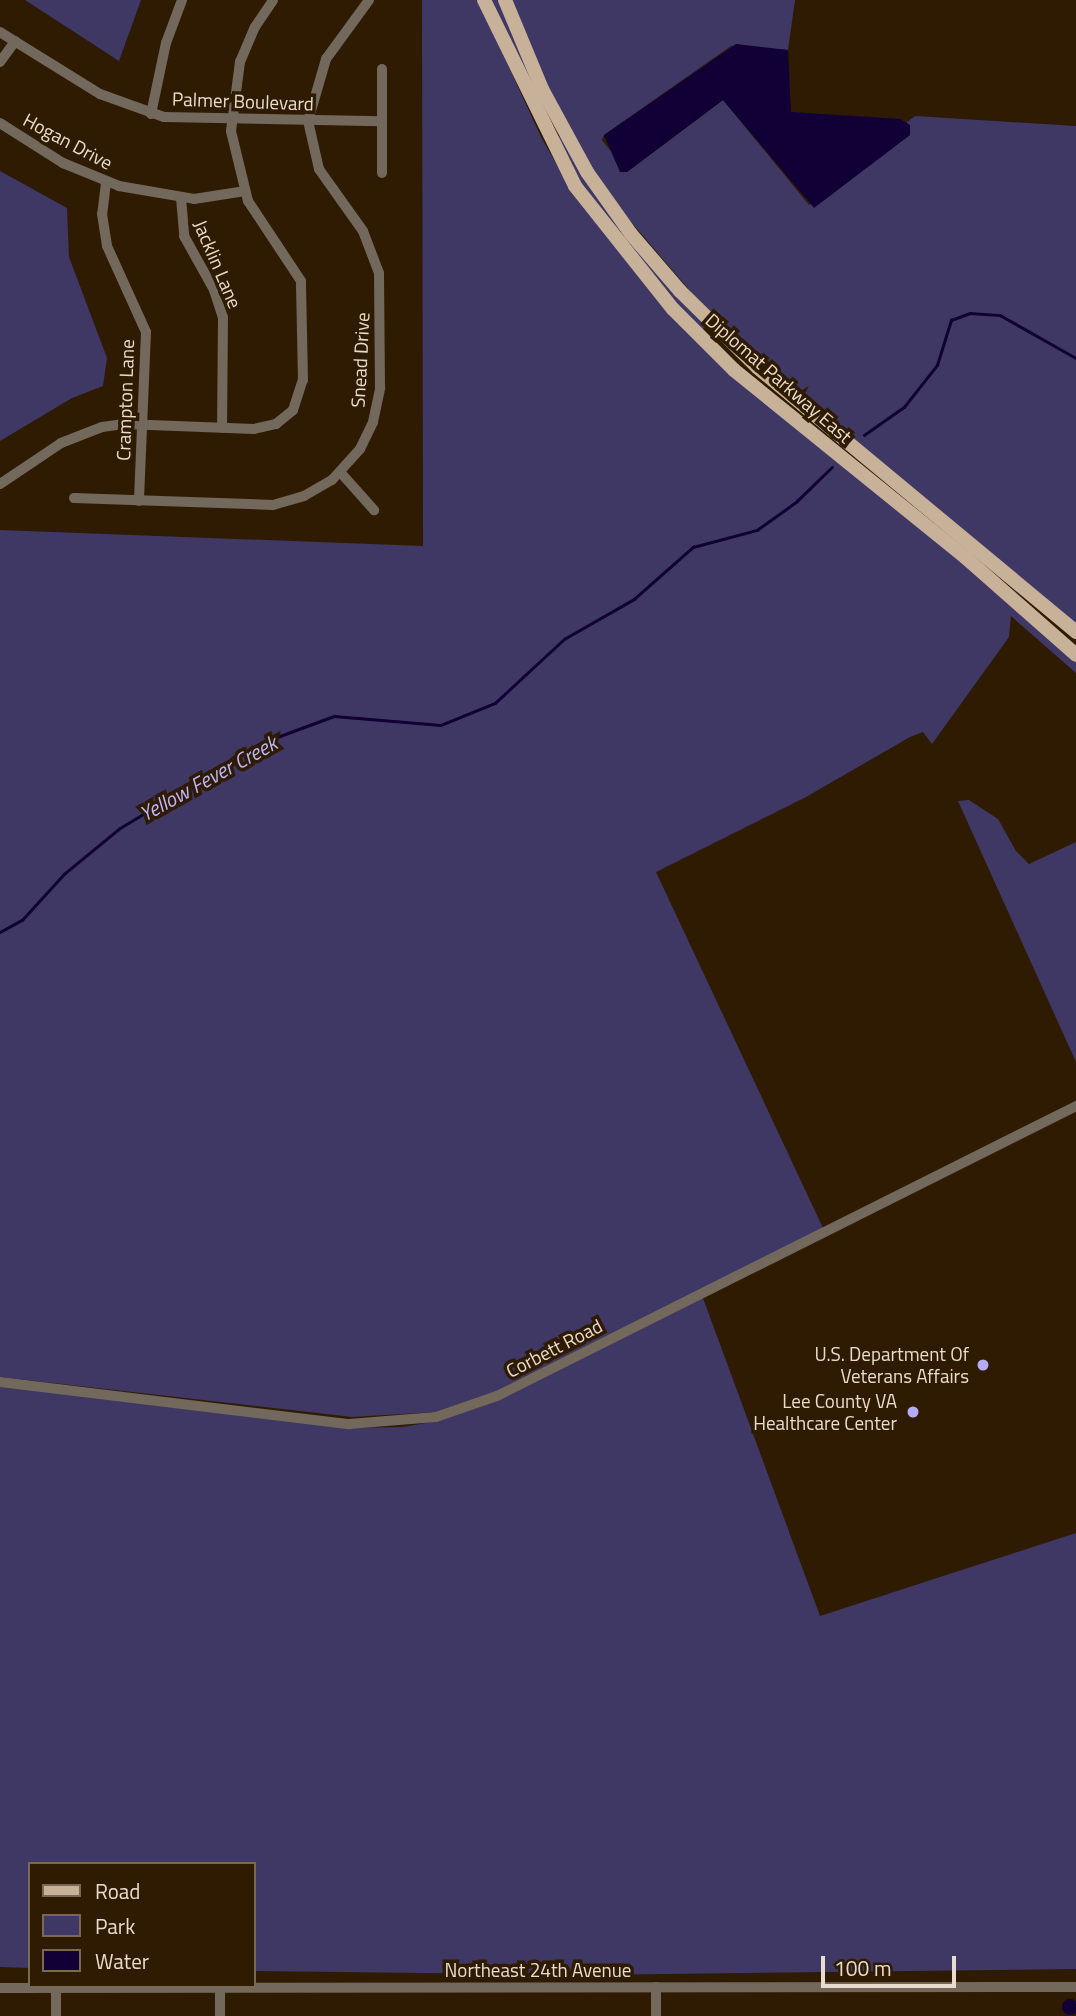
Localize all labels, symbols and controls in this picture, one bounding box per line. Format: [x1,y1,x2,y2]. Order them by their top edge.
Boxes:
street label: Palmer Boulevard [172,87,314,115]
street label: Hogan Drive [19,108,117,174]
street label: Jacklin Lane [189,216,247,312]
street label: Diplomat Parkway East [701,308,857,448]
street label: Snead Drive [346,312,374,408]
street label: Crampton Lane [111,339,139,461]
water label: Yellow Fever Creek [135,730,281,826]
street label: Corbett Road [502,1314,606,1382]
place label: U.S. Department Of Veterans Affairs [814,1343,969,1387]
marker: U.S. Department Of Veterans Affairs [975,1357,991,1373]
place label: Lee County VA Healthcare Center [753,1390,897,1434]
marker: Lee County VA Healthcare Center [903,1402,923,1422]
legend [28,1862,256,1988]
text: Road [95,1875,140,1907]
text: Park [95,1910,135,1942]
scale bar [824,1942,959,1986]
text: Water [95,1945,149,1977]
text: 100 m [834,1952,891,1984]
street label: Northeast 24th Avenue [445,1959,631,1981]

